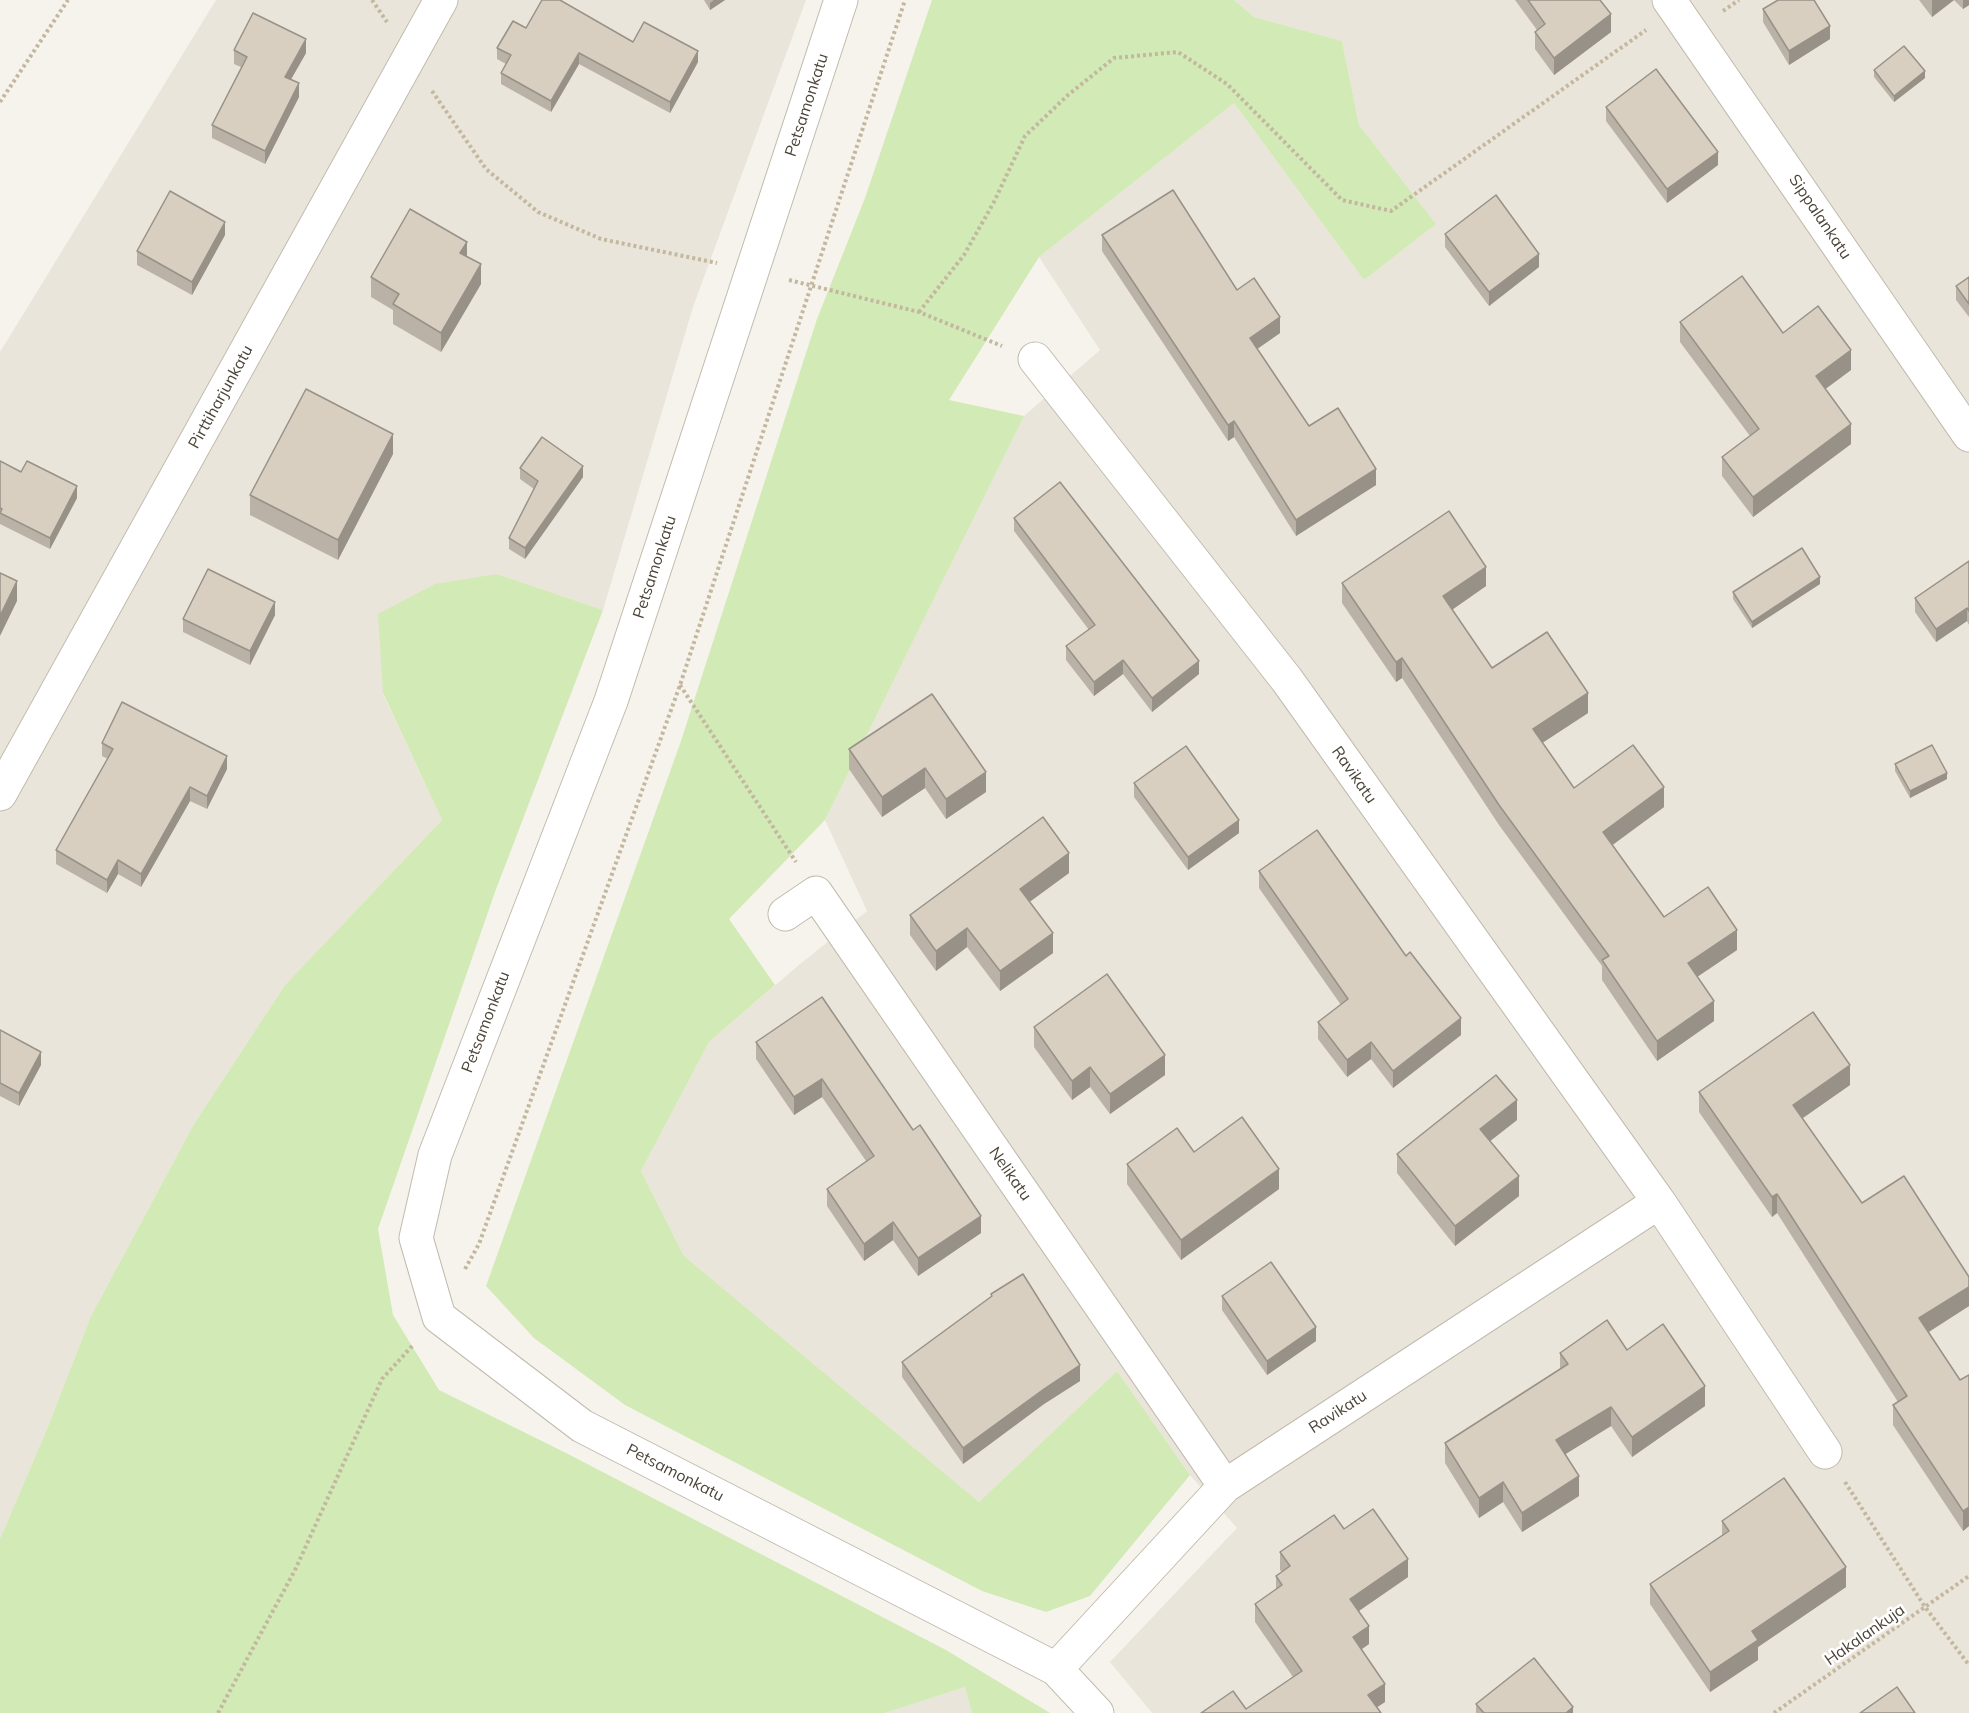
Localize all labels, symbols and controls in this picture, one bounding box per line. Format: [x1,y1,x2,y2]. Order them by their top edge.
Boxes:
street label: Petsamonkatu [781,51,833,159]
street label: Sippalankatu [1785,171,1855,263]
street label: Pirttiharjunkatu [185,342,257,452]
street label: Petsamonkatu [629,513,681,621]
street label: Ravikatu [1327,743,1381,807]
street label: Petsamonkatu [458,969,514,1075]
street label: Nelikatu [985,1144,1035,1204]
street label: Ravikatu [1305,1386,1371,1438]
street label: Petsamonkatu [623,1440,727,1506]
street label: Hakalankuja [1821,1600,1909,1670]

